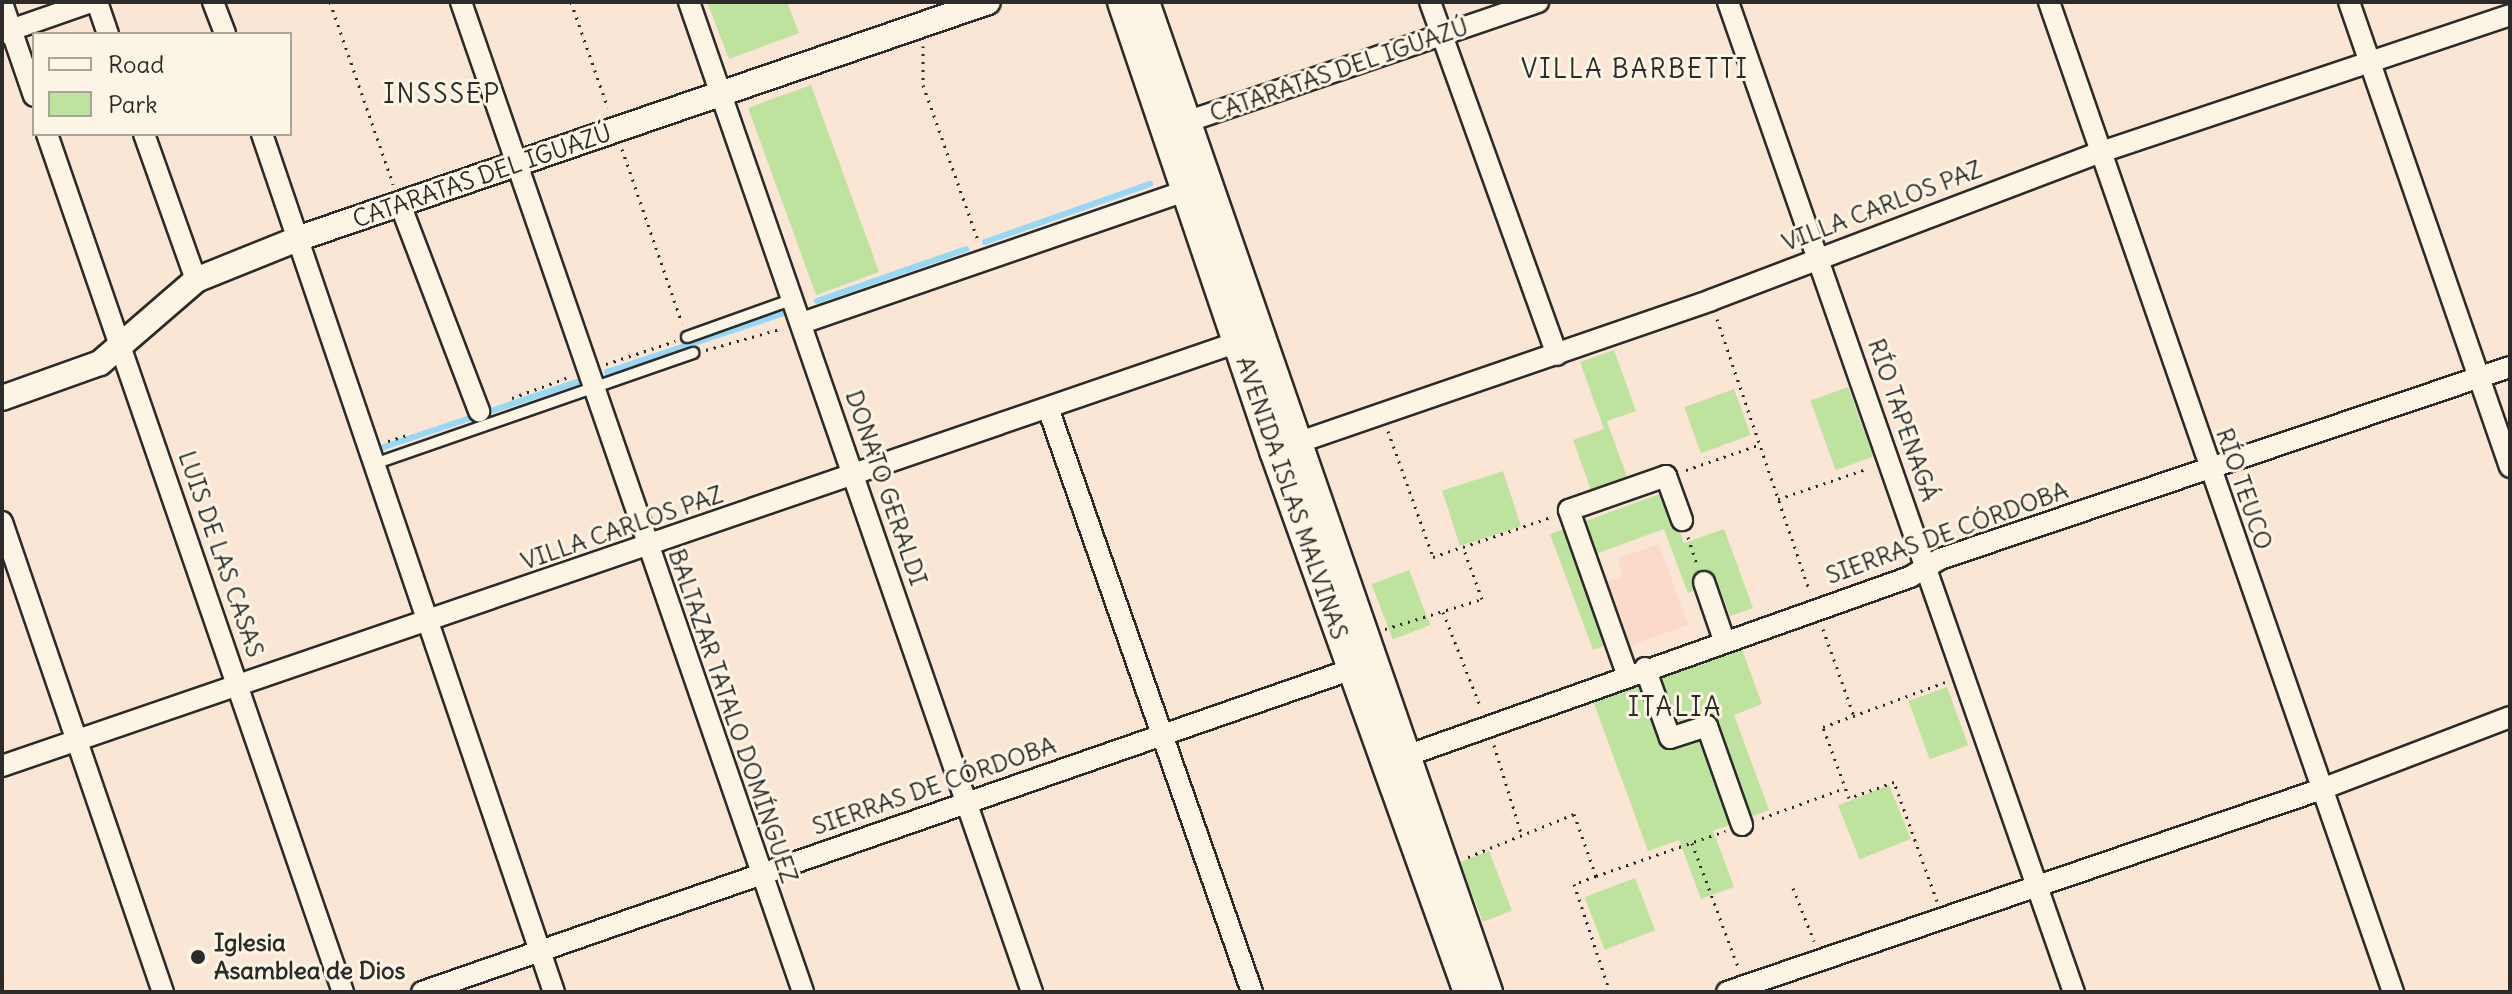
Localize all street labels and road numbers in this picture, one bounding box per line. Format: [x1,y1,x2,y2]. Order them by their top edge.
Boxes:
street label: CATARATAS DEL IGUAZÚ [1206,12,1472,128]
street label: CATARATAS DEL IGUAZÚ [349,118,615,234]
street label: VILLA CARLOS PAZ [1778,155,1986,257]
street label: RÍO TAPENAGÁ [1862,335,1944,505]
street label: AVENIDA ISLAS MALVINAS [1230,353,1354,643]
street label: DONATO GERALDI [839,387,933,589]
street label: RÍO TEUCO [2210,424,2278,554]
street label: LUIS DE LAS CASAS [172,447,270,661]
street label: SIERRAS DE CÓRDOBA [1822,476,2072,590]
street label: VILLA CARLOS PAZ [517,480,727,576]
street label: BALTAZAR TATALO DOMÍNGUEZ [662,545,804,887]
street label: SIERRAS DE CÓRDOBA [808,731,1060,841]

